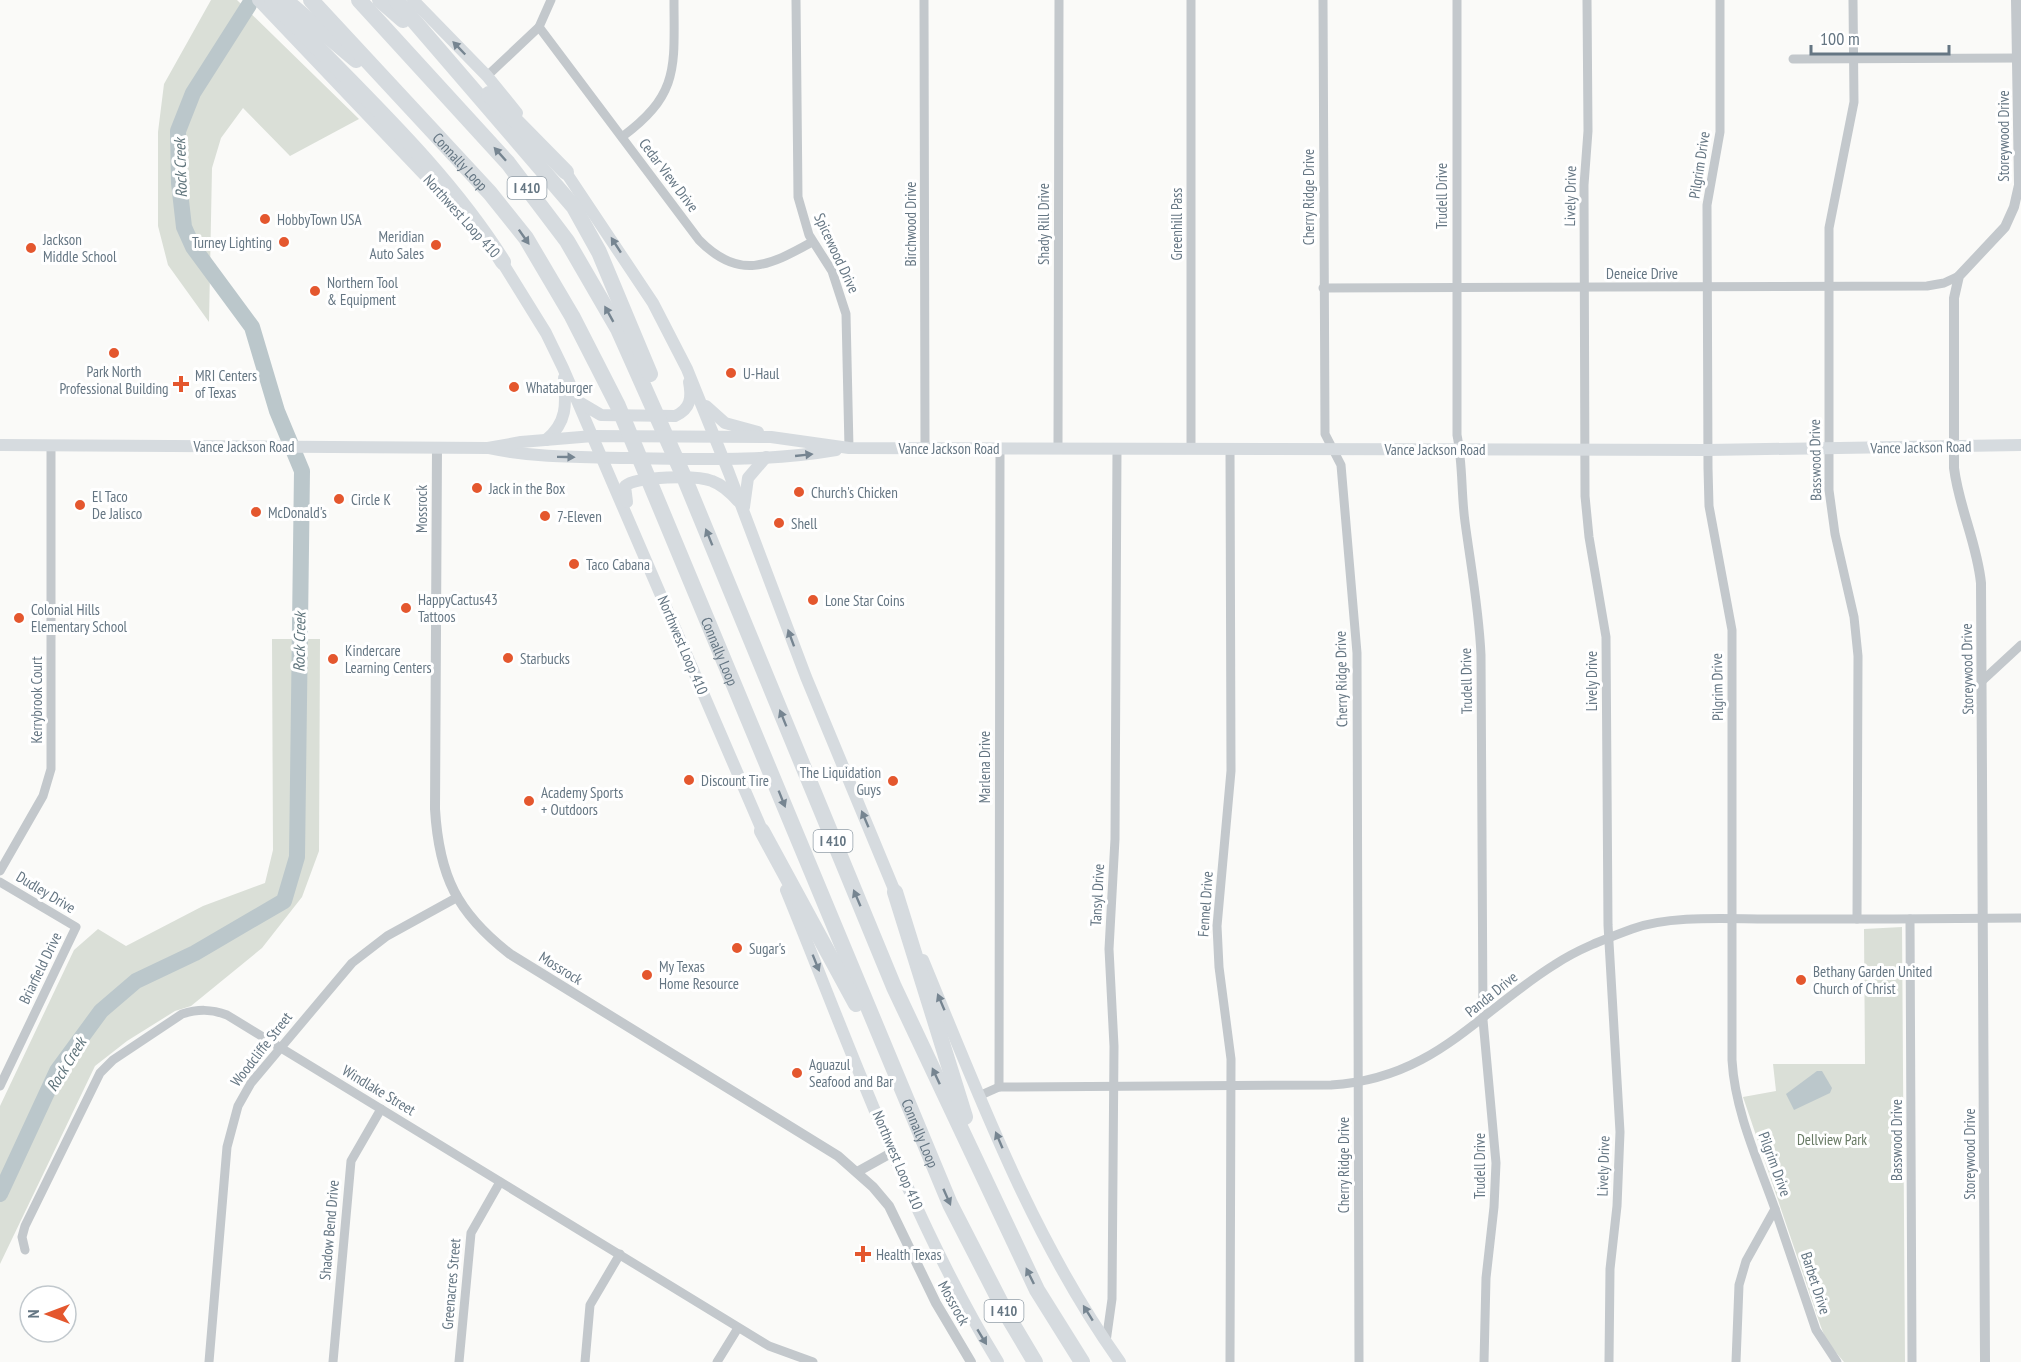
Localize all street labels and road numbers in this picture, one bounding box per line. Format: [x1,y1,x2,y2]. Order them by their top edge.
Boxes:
street label: Storeywood Drive [1994,90,2013,182]
street label: Connally Loop [429,128,492,194]
street label: Pilgrim Drive [1684,130,1714,200]
street label: Cedar View Drive [635,134,703,216]
street label: Cherry Ridge Drive [1299,149,1318,245]
street label: Trudell Drive [1432,163,1451,229]
street label: Lively Drive [1560,166,1580,226]
street label: Northwest Loop 410 [420,170,505,262]
road number: I 410 [508,177,546,199]
street label: Birchwood Drive [901,182,920,266]
street label: Shady Rill Drive [1034,183,1053,265]
street label: Greenhill Pass [1167,188,1186,260]
street label: Spicewood Drive [810,210,864,296]
street label: Deneice Drive [1606,264,1678,283]
street label: Basswood Drive [1805,419,1825,501]
street label: Vance Jackson Road [192,437,295,456]
street label: Vance Jackson Road [1869,437,1972,457]
street label: Vance Jackson Road [897,439,1000,458]
street label: Vance Jackson Road [1383,440,1486,459]
street label: Mossrock [412,485,431,533]
street label: Northwest Loop 410 [654,593,712,698]
street label: Connally Loop [697,614,743,688]
street label: Storeywood Drive [1957,623,1977,715]
street label: Cherry Ridge Drive [1331,631,1351,727]
street label: Trudell Drive [1456,648,1476,714]
street label: Lively Drive [1582,651,1601,711]
street label: Pilgrim Drive [1707,653,1727,721]
street label: Kerrybrook Court [27,656,46,744]
street label: Marlena Drive [975,731,994,803]
road number: I 410 [814,830,852,852]
street label: Tansyl Drive [1086,863,1108,927]
street label: Dudley Drive [13,867,79,917]
street label: Fennel Drive [1193,871,1217,937]
street label: Briarfield Drive [14,929,66,1007]
street label: Mossrock [536,947,587,989]
street label: Panda Drive [1461,967,1521,1021]
street label: Woodcliffe Street [226,1008,296,1090]
street label: Windlake Street [339,1061,419,1119]
street label: Connally Loop [898,1096,943,1170]
street label: Basswood Drive [1887,1099,1906,1181]
street label: Northwest Loop 410 [869,1108,927,1213]
street label: Storeywood Drive [1960,1108,1979,1200]
street label: Cherry Ridge Drive [1334,1117,1353,1213]
street label: Pilgrim Drive [1755,1129,1795,1199]
street label: Trudell Drive [1470,1133,1489,1199]
street label: Lively Drive [1592,1135,1614,1197]
street label: Shadow Bend Drive [315,1179,343,1281]
street label: Greenacres Street [438,1238,464,1330]
street label: Barbet Drive [1797,1249,1835,1317]
street label: Mossrock [934,1277,974,1329]
road number: I 410 [984,1300,1024,1322]

